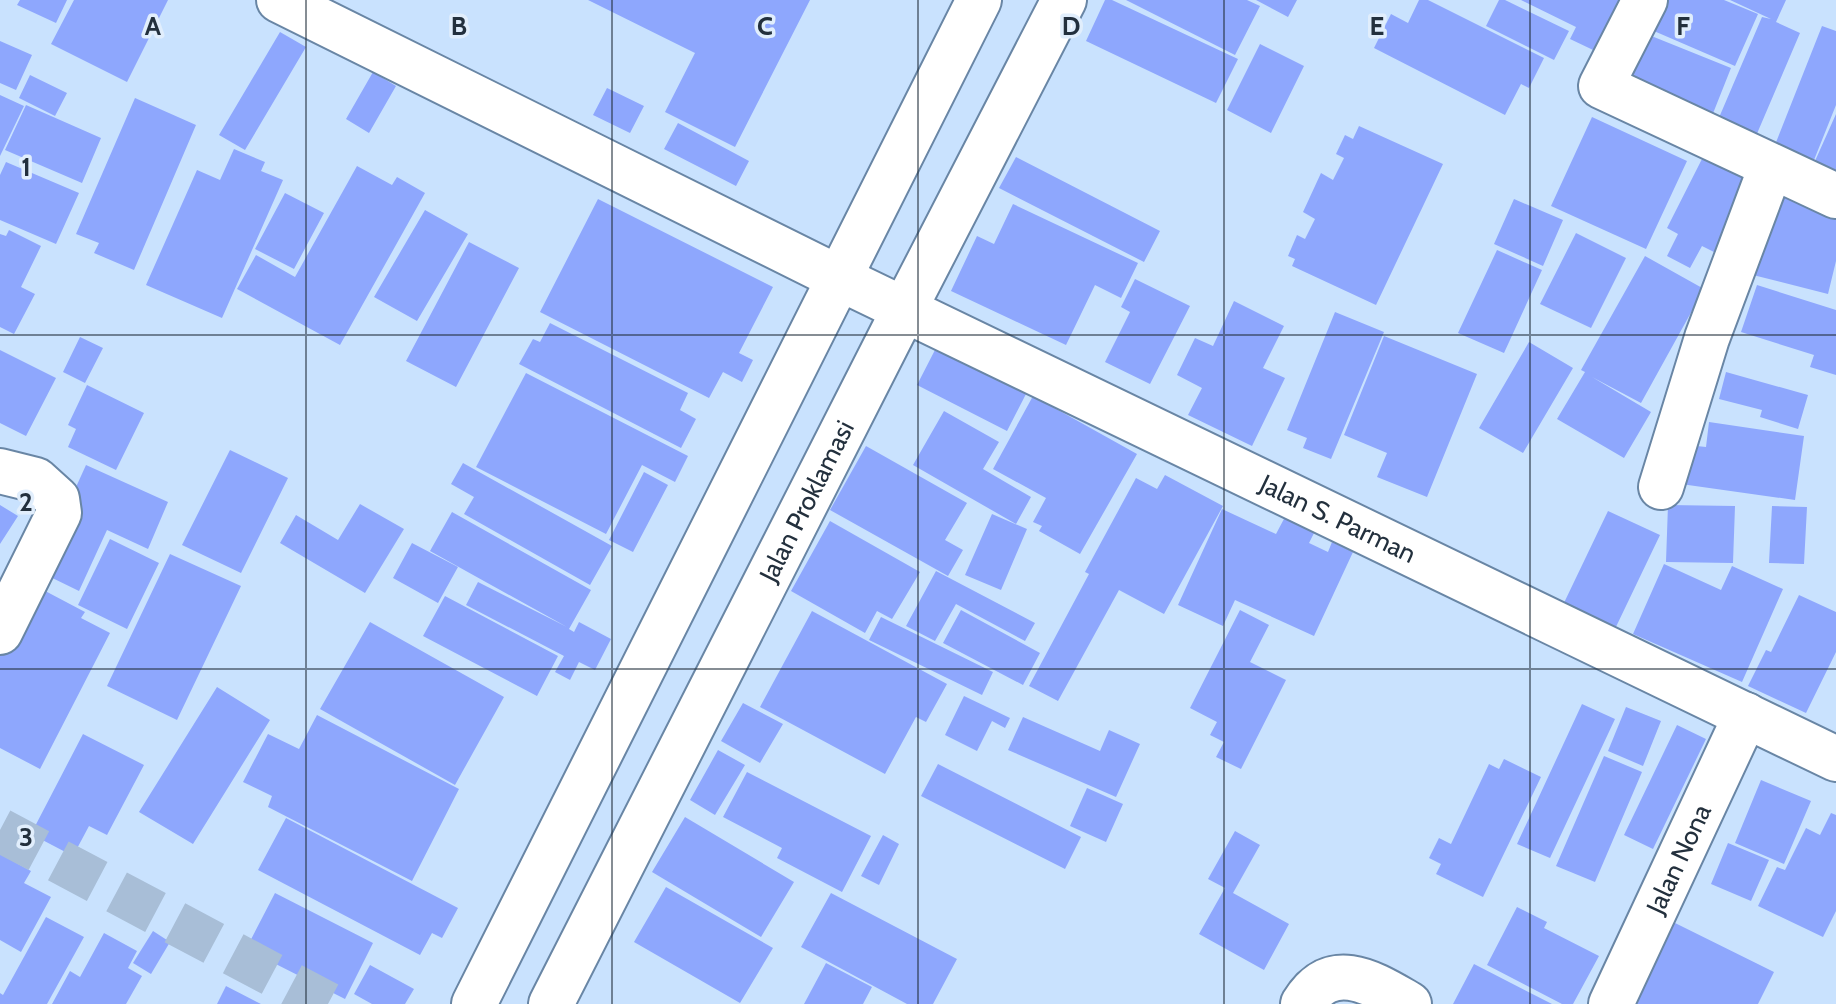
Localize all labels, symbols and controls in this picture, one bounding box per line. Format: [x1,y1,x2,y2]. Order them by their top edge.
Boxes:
text: A [145,10,162,42]
text: B [451,10,467,42]
text: C [757,10,773,42]
text: D [1062,10,1080,42]
text: E [1370,10,1384,42]
text: F [1676,10,1690,42]
text: 1 [21,151,31,183]
street label: Jalan Proklamasi [752,415,861,588]
street label: Jalan S. Parman [1254,467,1421,570]
text: 2 [19,486,33,518]
street label: Jalan Nona [1639,799,1718,920]
text: 3 [19,821,33,853]

